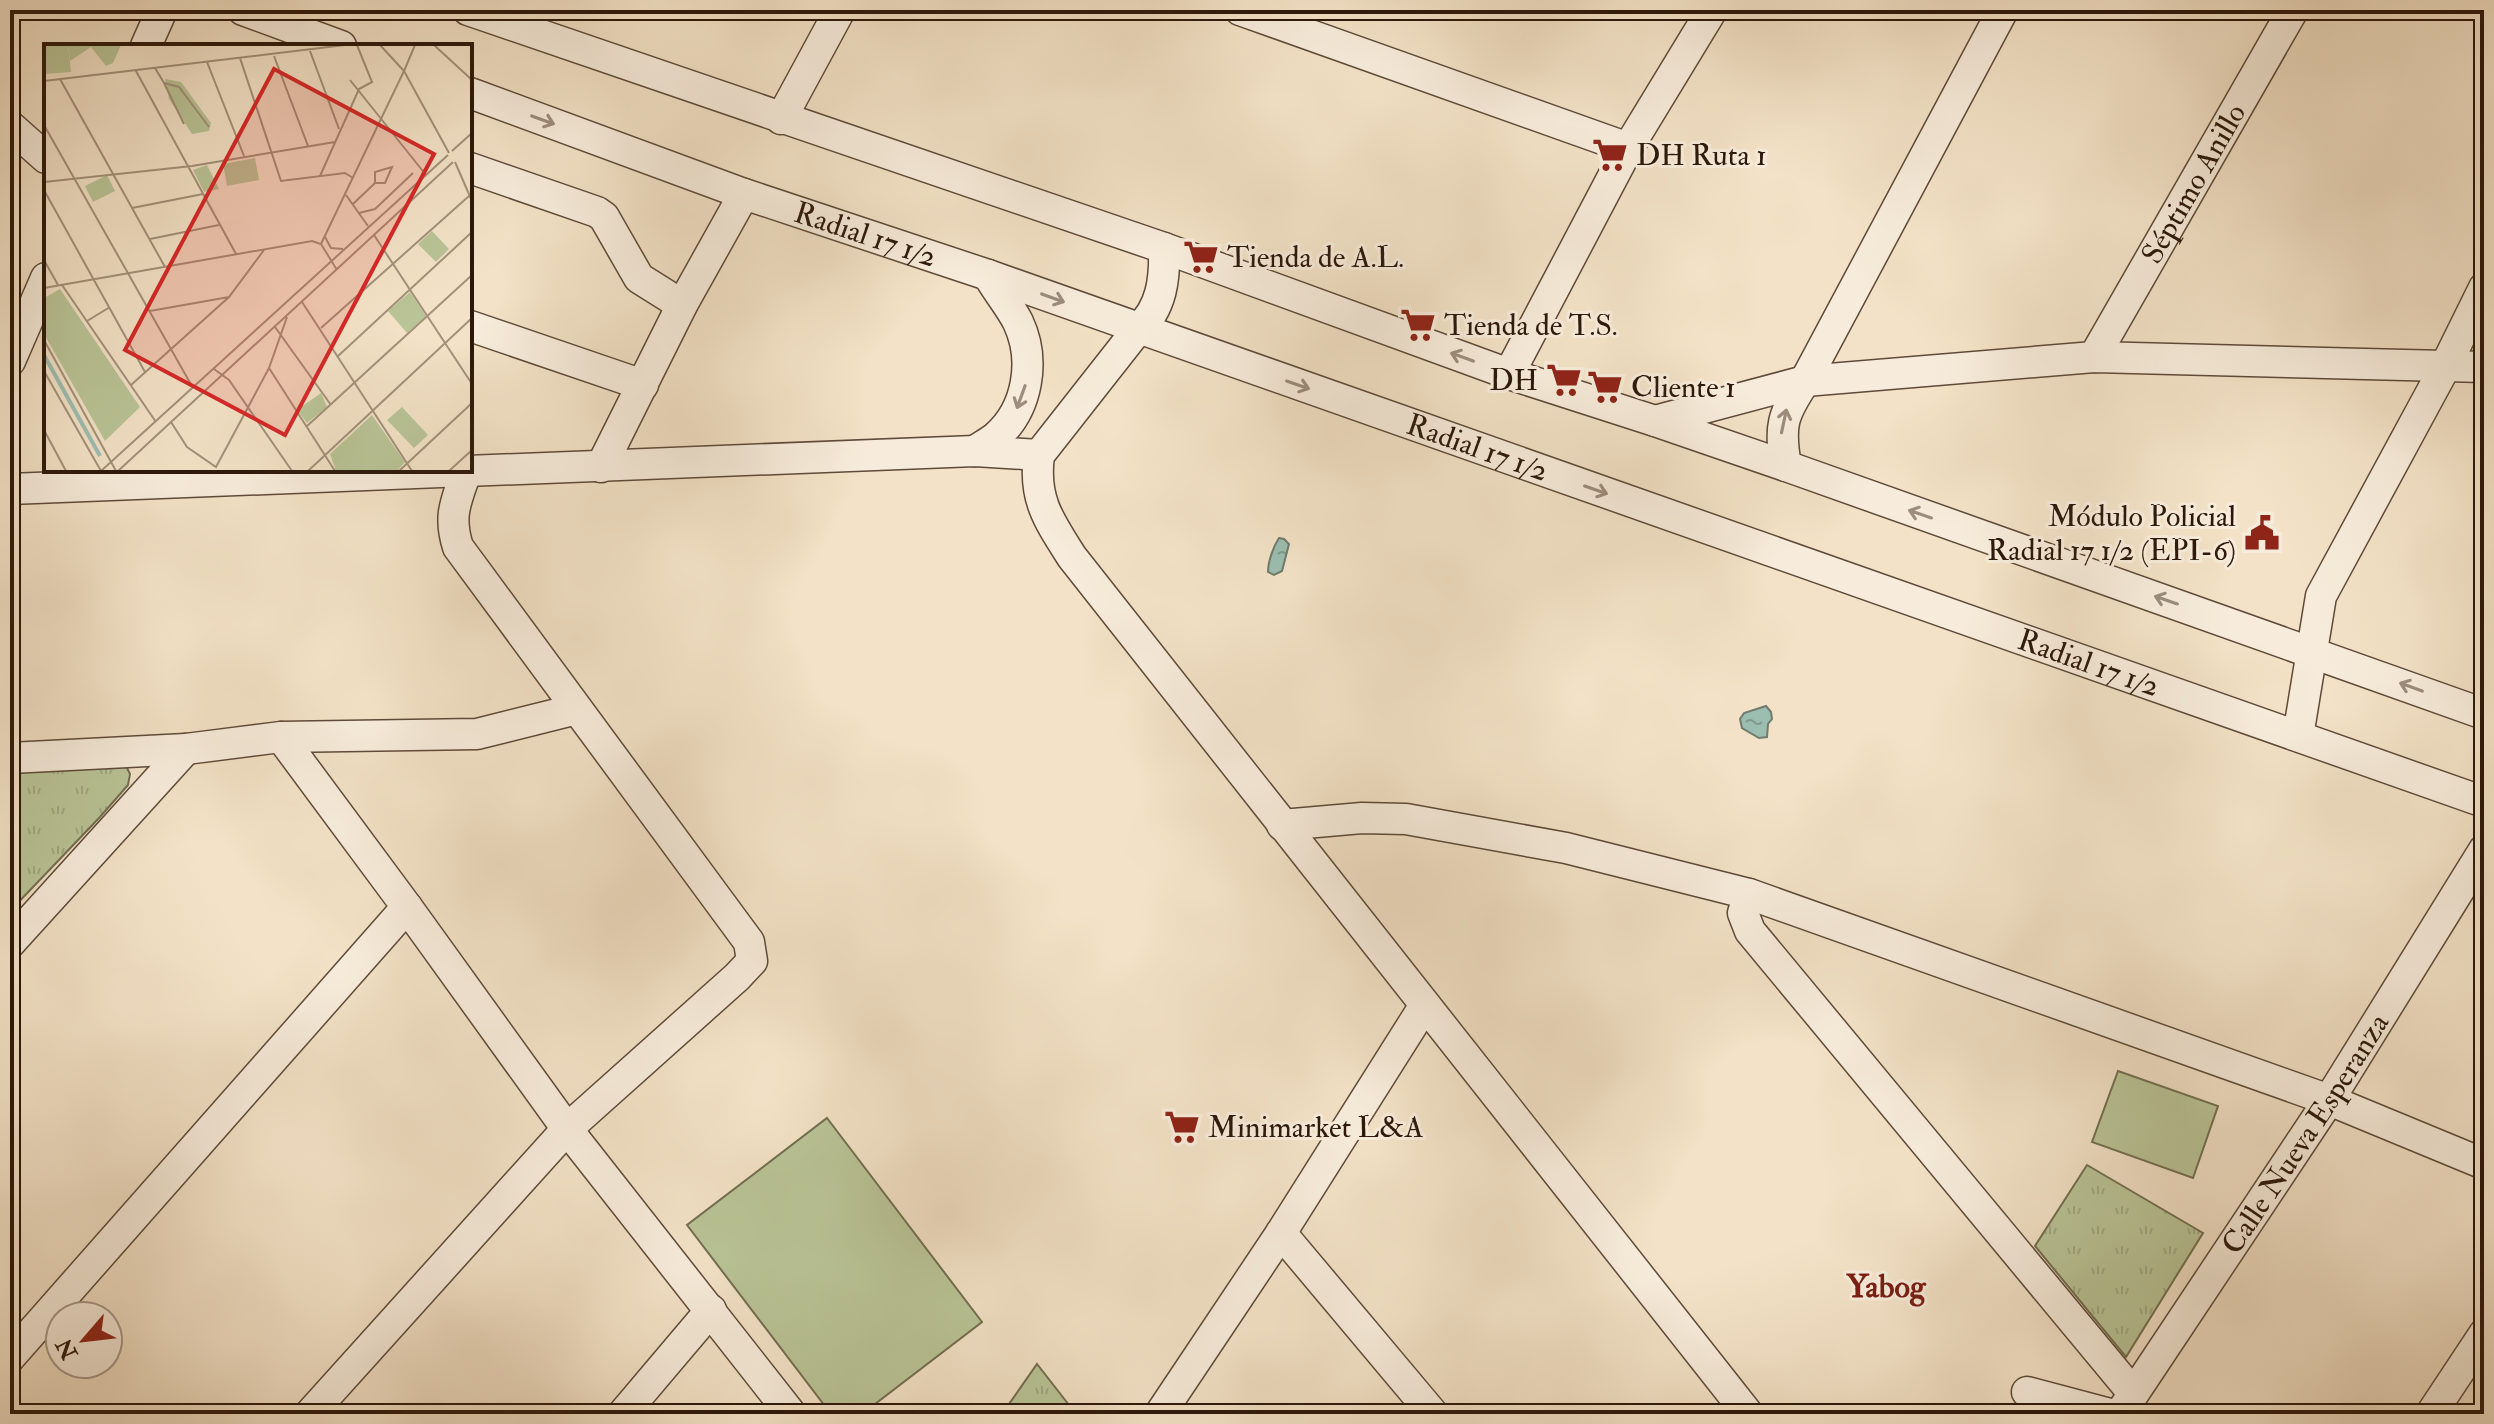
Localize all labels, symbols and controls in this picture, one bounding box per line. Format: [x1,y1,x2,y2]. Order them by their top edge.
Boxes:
inset map [44,44,472,472]
street label: Séptimo Anillo [2133,97,2254,270]
one-way arrow [530,114,555,128]
supermarket icon: DH Ruta 1 [1591,136,1629,174]
place label: DH Ruta 1 [1636,137,1767,174]
street label: Radial 17 1/2 [790,194,941,275]
supermarket icon: Tienda de A.L. [1182,238,1220,276]
place label: Tienda de A.L. [1227,239,1404,276]
one-way arrow [1040,292,1065,307]
supermarket icon: Tienda de T.S. [1399,306,1437,344]
place label: Tienda de T.S. [1444,307,1618,344]
one-way arrow [1451,349,1475,363]
supermarket icon: DH [1545,361,1583,399]
place label: DH [1489,362,1538,399]
supermarket icon: Cliente 1 [1586,368,1624,406]
place label: Cliente 1 [1631,369,1736,406]
one-way arrow [1285,379,1310,394]
one-way arrow [1012,384,1027,409]
street label: Radial 17 1/2 [1402,405,1553,489]
one-way arrow [1777,409,1792,435]
one-way arrow [1583,483,1608,498]
place label: Módulo Policial Radial 17 1/2 (EPI-6) [1987,498,2236,569]
one-way arrow [1908,505,1933,520]
public building icon: Módulo Policial Radial 17 1/2 (EPI-6) [2243,514,2281,552]
one-way arrow [2154,591,2179,606]
street label: Radial 17 1/2 [2013,621,2164,705]
one-way arrow [2399,679,2424,693]
street label: Calle Nueva Esperanza [2213,1006,2397,1261]
supermarket icon: Minimarket L&A [1163,1108,1201,1146]
place label: Minimarket L&A [1208,1109,1424,1146]
district label: Yabog [1845,1267,1927,1307]
north arrow [44,1300,124,1380]
text: N [50,1333,85,1365]

